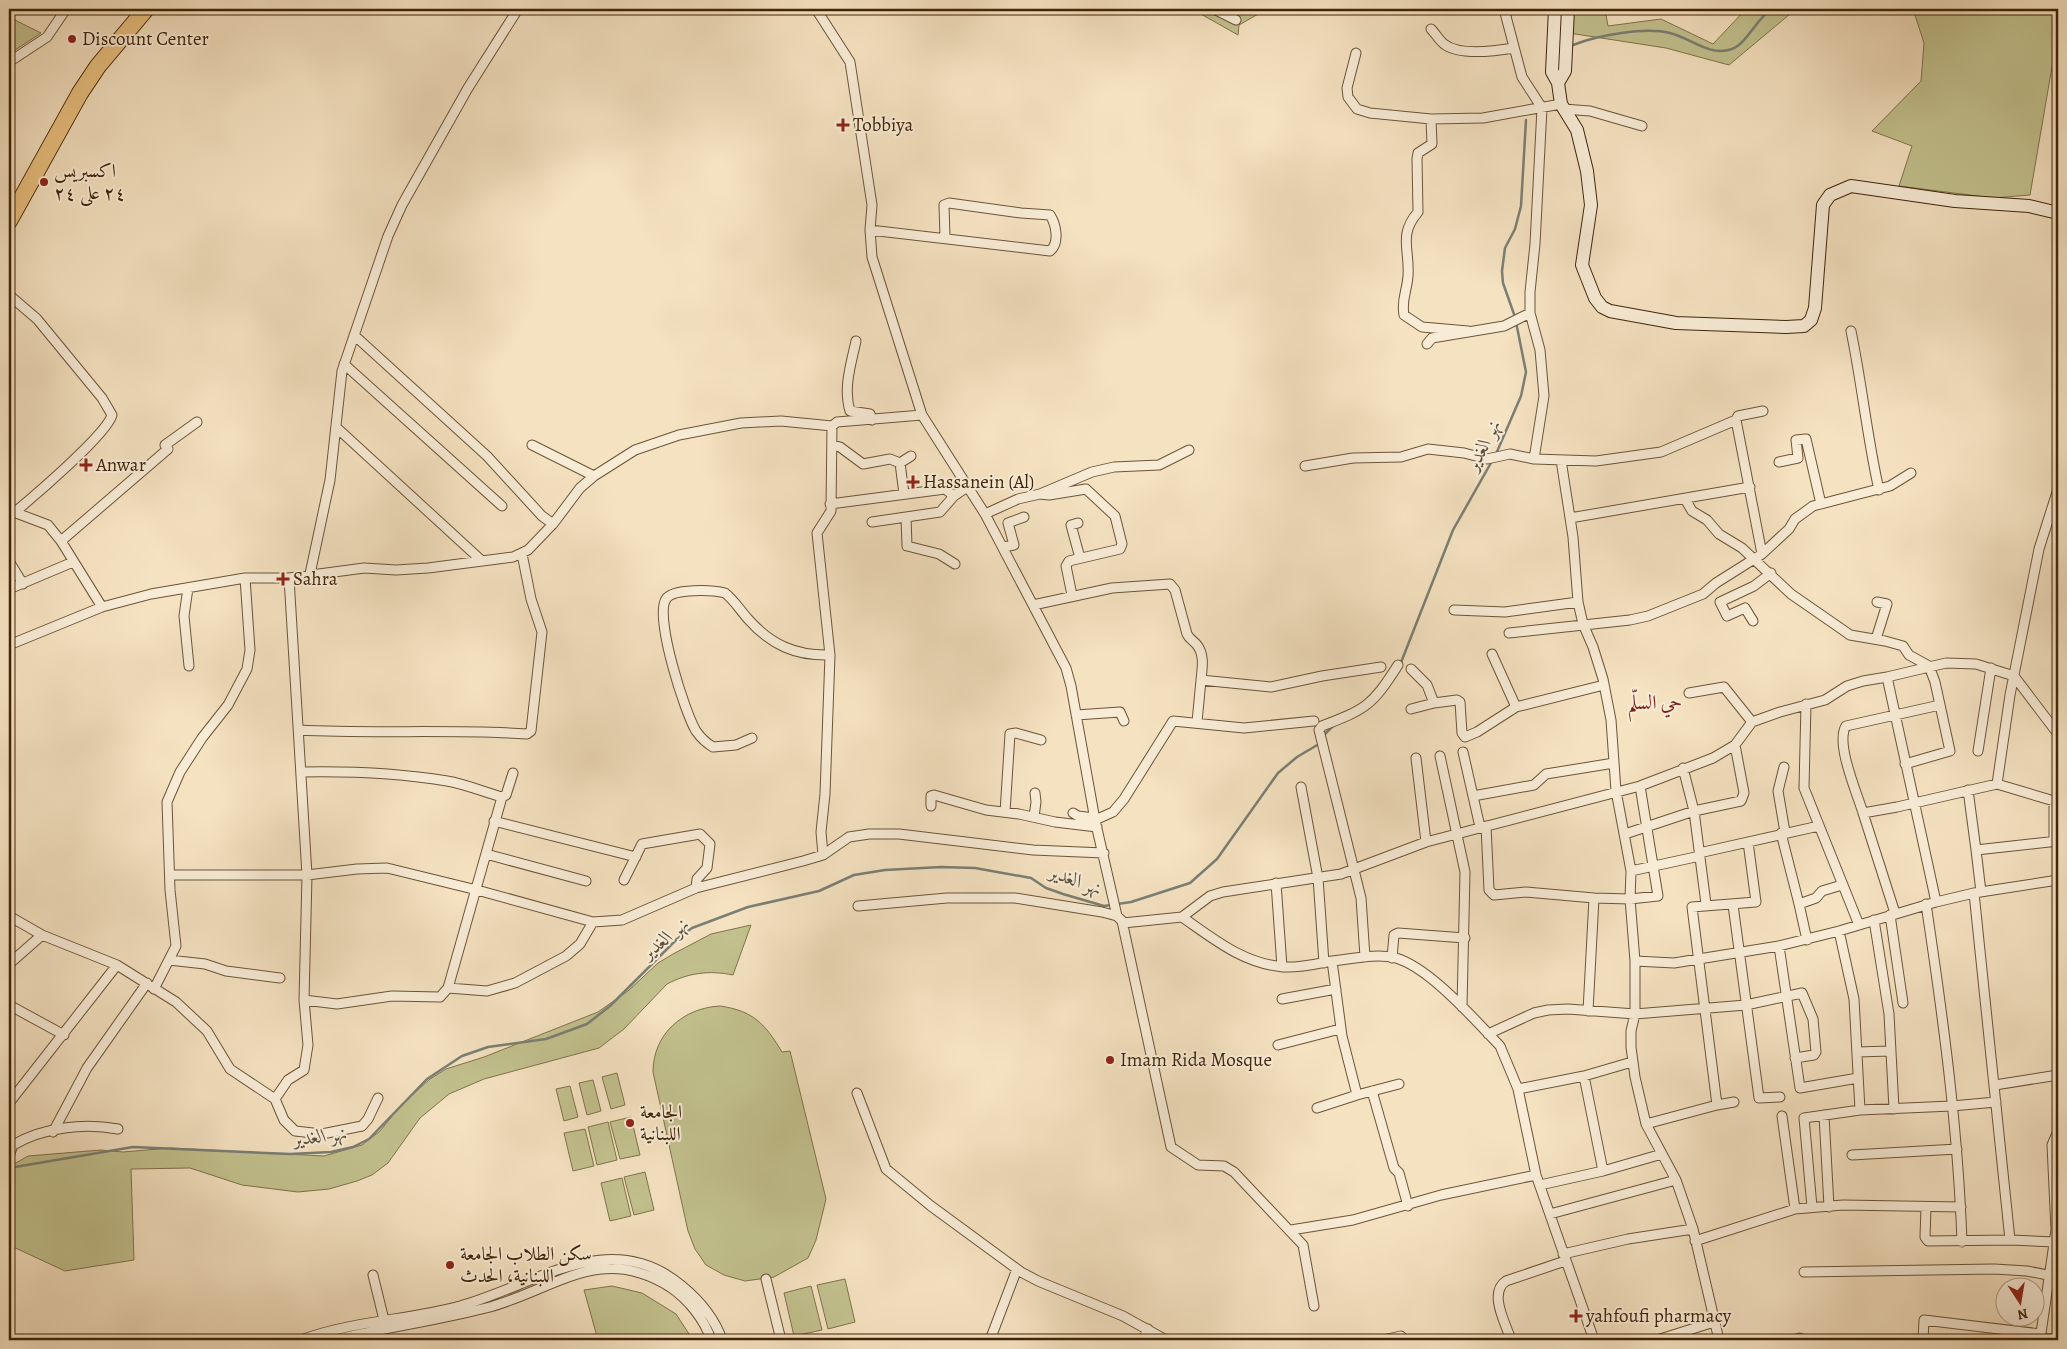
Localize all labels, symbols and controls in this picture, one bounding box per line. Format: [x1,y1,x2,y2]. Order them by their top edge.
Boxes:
place label: Discount Center [82,26,209,52]
marker: Discount Center [66,33,78,45]
place label: Tobbiya [853,112,914,138]
marker: Tobbiya [837,119,849,131]
place label: اكسبريس ٢٤ على ٢٤ [54,158,126,207]
marker: اكسبريس ٢٤ على ٢٤ [38,176,50,188]
water label: نهر الغدير [1458,414,1508,477]
place label: Anwar [95,452,146,478]
marker: Anwar [80,459,92,471]
place label: Hassanein (Al) [923,469,1034,495]
marker: Hassanein (Al) [907,476,919,488]
place label: Sahra [293,566,338,592]
marker: Sahra [277,573,289,585]
district label: حي السلّم [1628,688,1682,723]
water label: نهر الغدير [1044,857,1106,902]
water label: نهر الغدير [634,910,695,967]
place label: Imam Rida Mosque [1120,1047,1272,1073]
marker: Imam Rida Mosque [1104,1054,1116,1066]
place label: الجامعة اللبنانية [640,1099,682,1147]
marker: الجامعة اللبنانية [624,1117,636,1129]
water label: نهر الغدير [289,1119,349,1153]
place label: سكن الطلاب الجامعة اللبنانية، الحدث [460,1241,592,1289]
marker: سكن الطلاب الجامعة اللبنانية، الحدث [444,1259,456,1271]
north arrow [1994,1276,2044,1326]
place label: yahfoufi pharmacy [1585,1303,1732,1329]
text: N [2016,1304,2030,1325]
marker: yahfoufi pharmacy [1570,1310,1582,1322]

